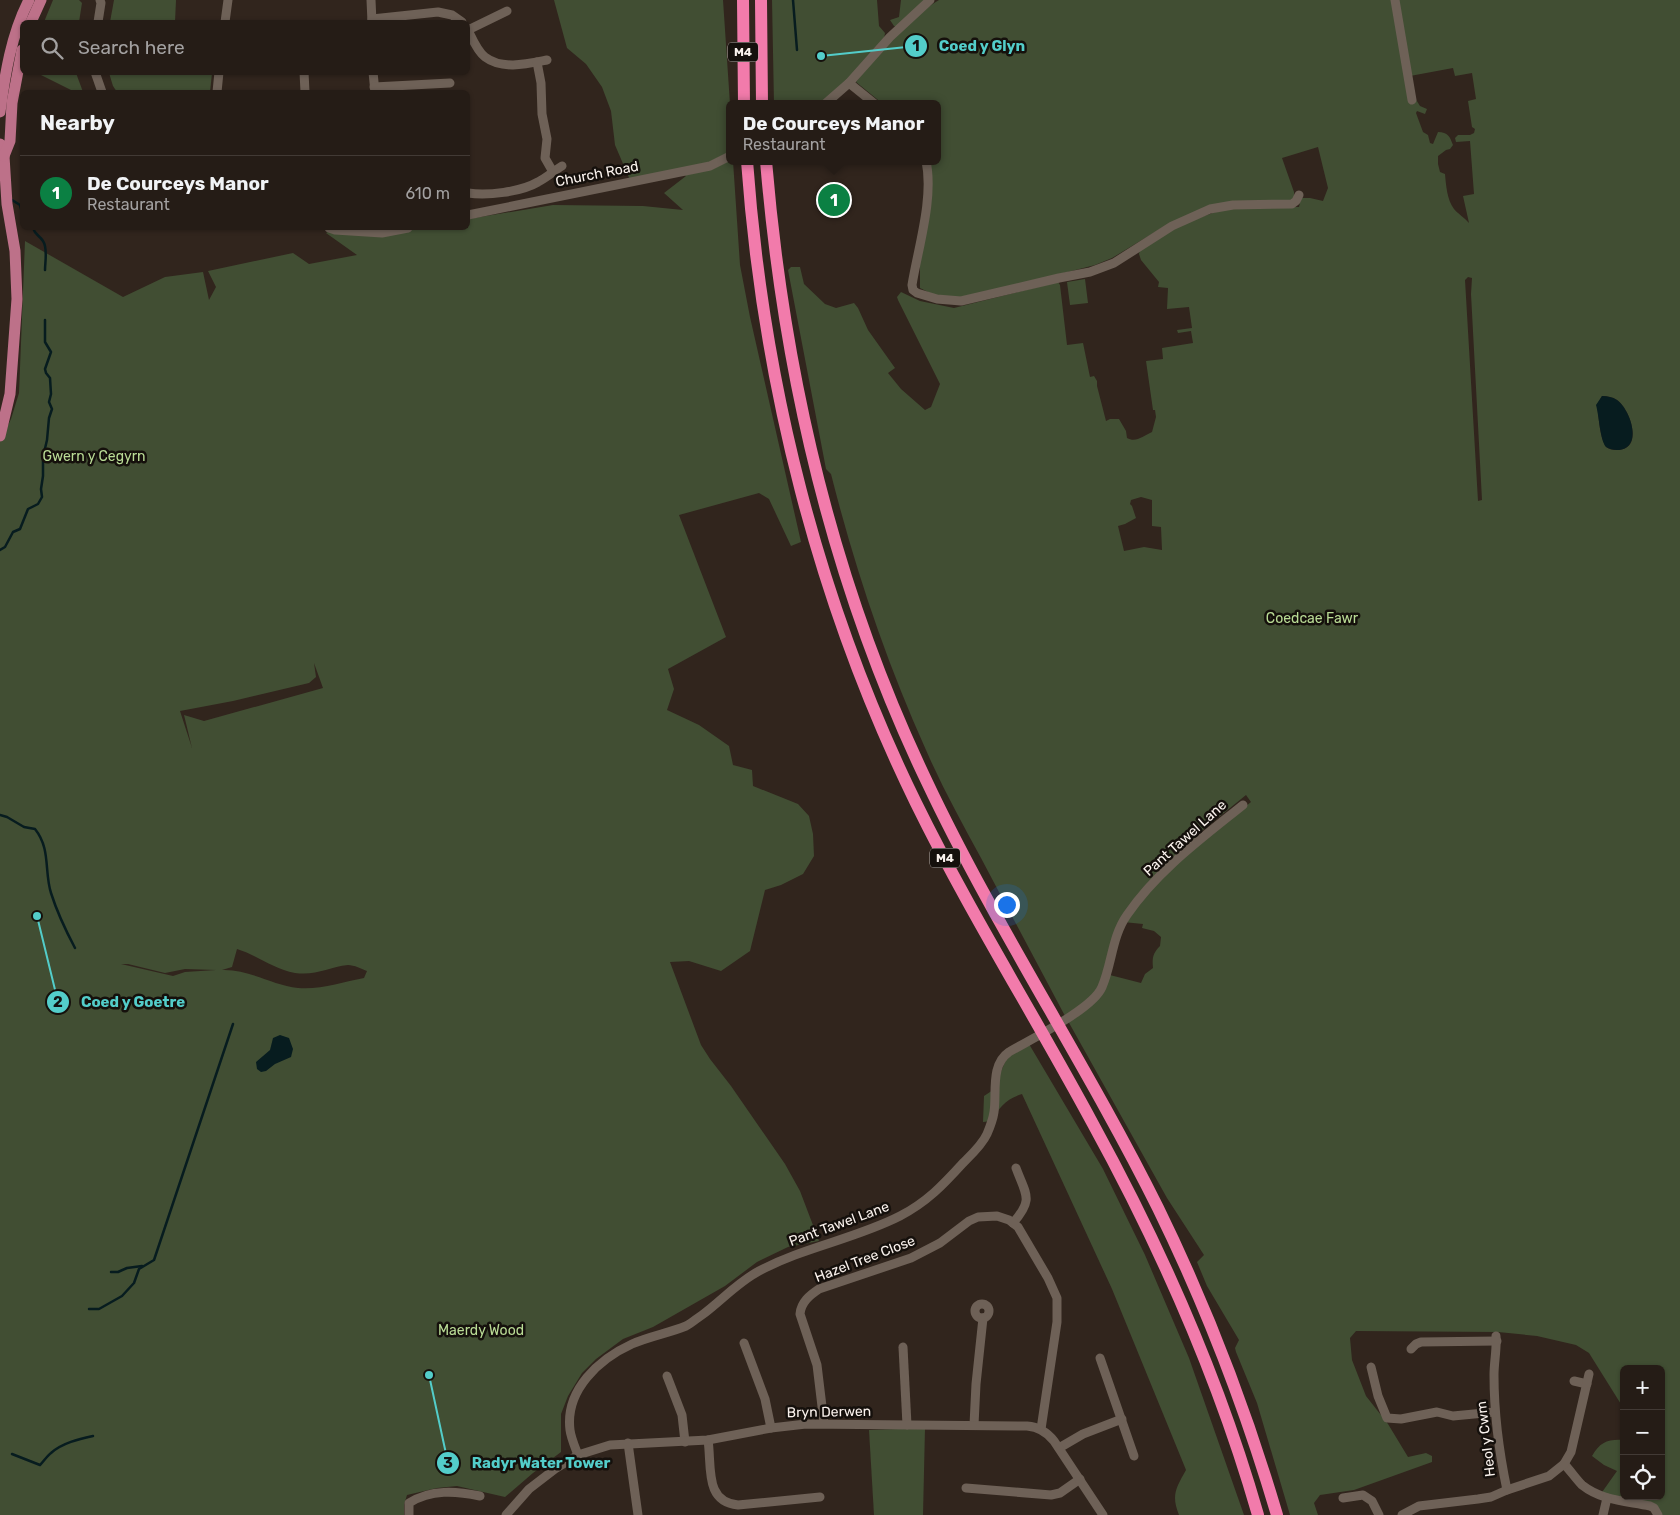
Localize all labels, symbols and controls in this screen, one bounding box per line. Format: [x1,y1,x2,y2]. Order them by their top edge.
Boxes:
search box [20,20,470,75]
callout: Coed y Glyn [904,31,1036,61]
icon: search [38,34,66,62]
text: Search here [78,36,185,59]
text: 1 [912,37,920,55]
text: Coed y Glyn [939,37,1025,55]
road number: M4 [728,42,758,62]
popup [726,100,941,165]
text: Nearby [40,110,115,135]
text: De Courceys Manor [743,112,924,135]
text: Restaurant [743,135,826,154]
street label: Church Road [554,158,640,190]
text: De Courceys Manor [87,172,269,195]
pin: 1 [818,181,850,219]
text: 1 [52,184,60,203]
text: 610 m [406,184,450,203]
text: Restaurant [87,195,170,214]
park label: Gwern y Cegyrn [42,448,146,465]
park label: Coedcae Fawr [1266,610,1359,627]
street label: Pant Tawel Lane [1140,796,1230,880]
road number: M4 [930,848,960,868]
your location [994,892,1020,918]
callout: Coed y Goetre [45,987,195,1017]
text: 2 [53,993,63,1011]
text: Coed y Goetre [81,993,185,1011]
street label: Pant Tawel Lane [786,1198,892,1250]
street label: Hazel Tree Close [812,1232,918,1286]
park label: Maerdy Wood [438,1322,524,1339]
map controls [1620,1365,1665,1500]
button: + [1620,1365,1665,1410]
street label: Heol y Cwm [1473,1400,1499,1478]
street label: Bryn Derwen [787,1403,871,1421]
button: − [1620,1410,1665,1455]
callout: Radyr Water Tower [436,1448,620,1478]
text: 3 [443,1454,453,1472]
text: Radyr Water Tower [472,1454,610,1472]
button: locate [1620,1455,1665,1500]

